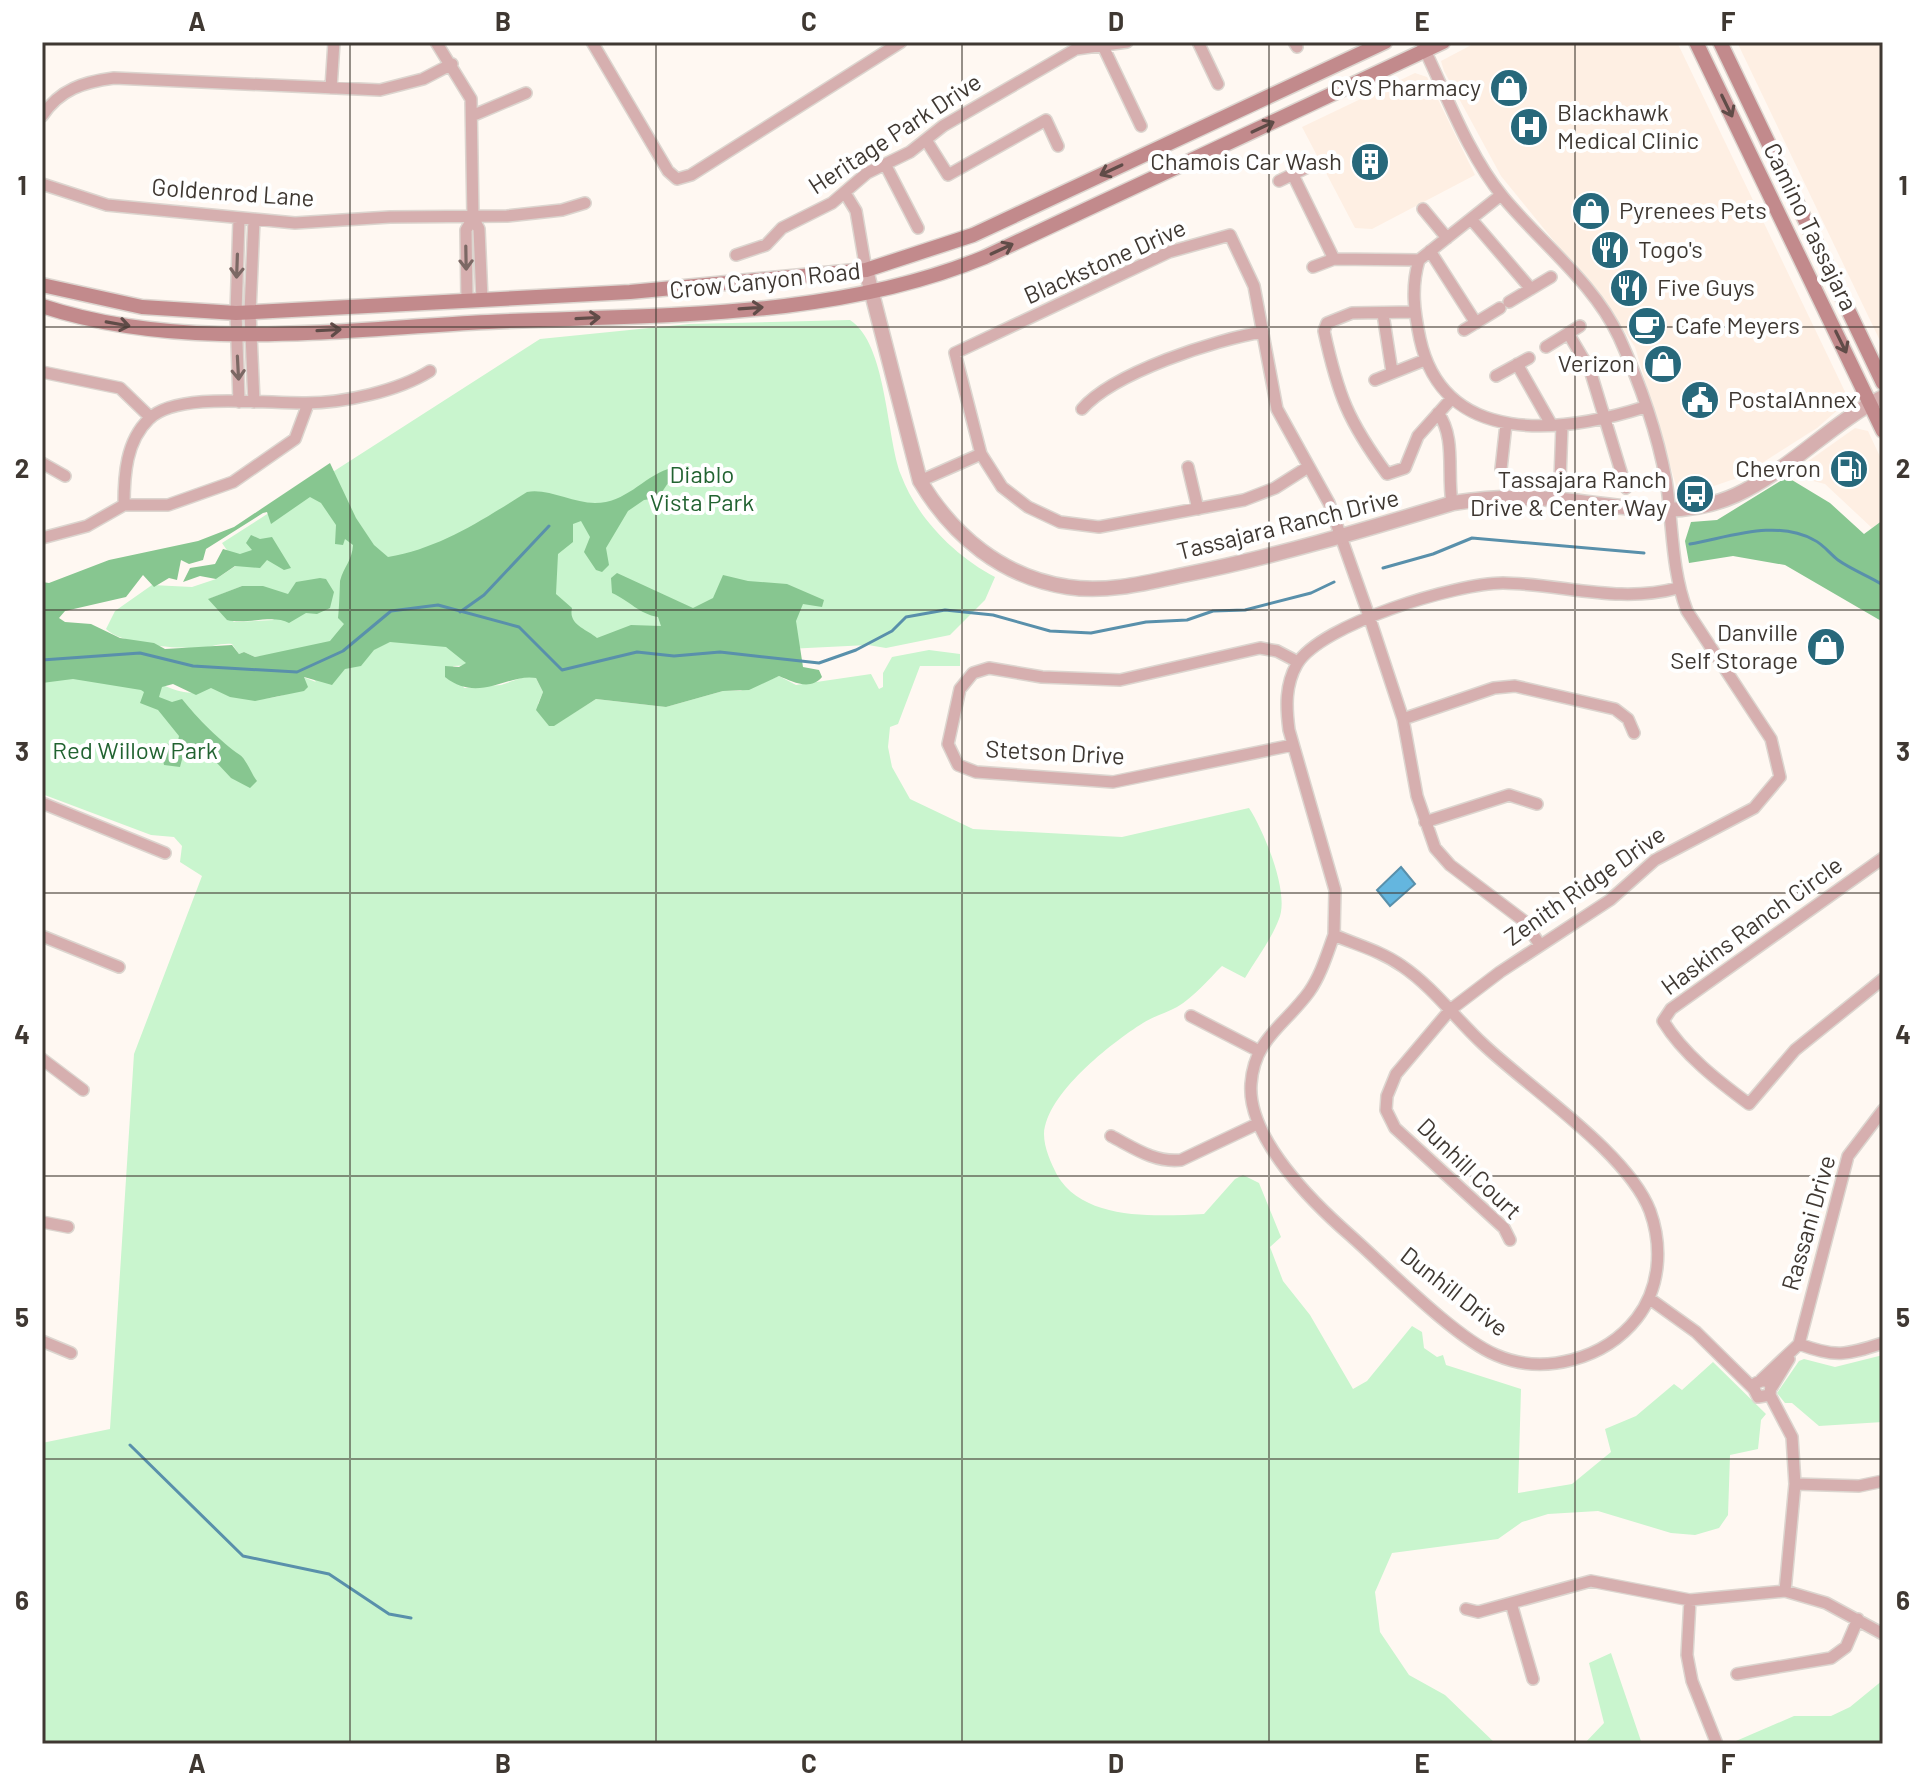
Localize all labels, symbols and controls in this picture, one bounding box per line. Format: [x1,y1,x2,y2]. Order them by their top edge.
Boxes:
text: A [188,5,206,36]
text: B [495,5,511,36]
text: C [801,5,817,36]
text: D [1108,5,1124,36]
text: E [1414,5,1430,36]
text: F [1721,5,1736,36]
street label: Heritage Park Drive [802,66,986,199]
shop icon: CVS Pharmacy [1488,67,1530,109]
place label: CVS Pharmacy [1330,72,1481,101]
one-way arrow [1720,94,1735,118]
place label: Blackhawk Medical Clinic [1557,97,1699,154]
hospital icon: Blackhawk Medical Clinic [1508,106,1550,148]
one-way arrow [1251,119,1275,134]
street label: Camino Tassajara [1758,138,1864,315]
building icon: Chamois Car Wash [1349,141,1391,183]
place label: Chamois Car Wash [1150,146,1342,175]
one-way arrow [1099,163,1123,178]
text: 1 [17,169,27,200]
text: 1 [1898,169,1908,200]
street label: Goldenrod Lane [151,171,316,212]
shop icon: Pyrenees Pets [1570,190,1612,232]
place label: Pyrenees Pets [1619,195,1767,224]
street label: Blackstone Drive [1019,212,1190,309]
restaurant icon: Togo's [1589,229,1631,271]
place label: Togo's [1638,234,1703,263]
one-way arrow [990,241,1014,256]
one-way arrow [459,244,474,271]
one-way arrow [229,252,244,279]
street label: Crow Canyon Road [668,255,862,304]
restaurant icon: Five Guys [1608,267,1650,309]
place label: Five Guys [1657,272,1755,301]
one-way arrow [737,301,764,316]
cafe icon: Cafe Meyers [1626,305,1668,347]
one-way arrow [574,310,601,325]
place label: Cafe Meyers [1675,310,1800,339]
one-way arrow [105,317,130,332]
one-way arrow [315,323,342,338]
one-way arrow [1834,330,1849,354]
shop icon: Verizon [1642,343,1684,385]
place label: Verizon [1558,348,1635,377]
one-way arrow [231,354,246,381]
public building icon: PostalAnnex [1679,379,1721,421]
place label: PostalAnnex [1728,384,1857,413]
fuel station icon: Chevron [1828,448,1870,490]
text: 2 [15,452,29,483]
text: 2 [1896,452,1910,483]
place label: Chevron [1735,453,1821,482]
park label: Diablo Vista Park [650,459,754,516]
place label: Tassajara Ranch Drive & Center Way [1470,464,1667,521]
bus stop icon: Tassajara Ranch Drive & Center Way [1674,473,1716,515]
street label: Tassajara Ranch Drive [1174,482,1402,565]
place label: Danville Self Storage [1670,617,1798,674]
shop icon: Danville Self Storage [1805,626,1847,668]
street label: Stetson Drive [985,733,1126,770]
text: 3 [15,735,29,766]
park label: Red Willow Park [52,735,218,764]
text: 3 [1896,735,1910,766]
street label: Zenith Ridge Drive [1498,819,1670,951]
street label: Haskins Ranch Circle [1655,849,1847,1000]
text: 4 [14,1018,30,1049]
text: 4 [1895,1018,1911,1049]
street label: Dunhill Court [1412,1111,1528,1225]
street label: Rassani Drive [1774,1152,1841,1294]
street label: Dunhill Drive [1395,1240,1515,1342]
text: 5 [15,1301,29,1332]
text: 5 [1896,1301,1910,1332]
text: 6 [15,1584,29,1615]
text: 6 [1896,1584,1910,1615]
text: A [188,1747,206,1778]
text: B [495,1747,511,1778]
text: C [801,1747,817,1778]
text: D [1108,1747,1124,1778]
text: E [1414,1747,1430,1778]
text: F [1721,1747,1736,1778]

